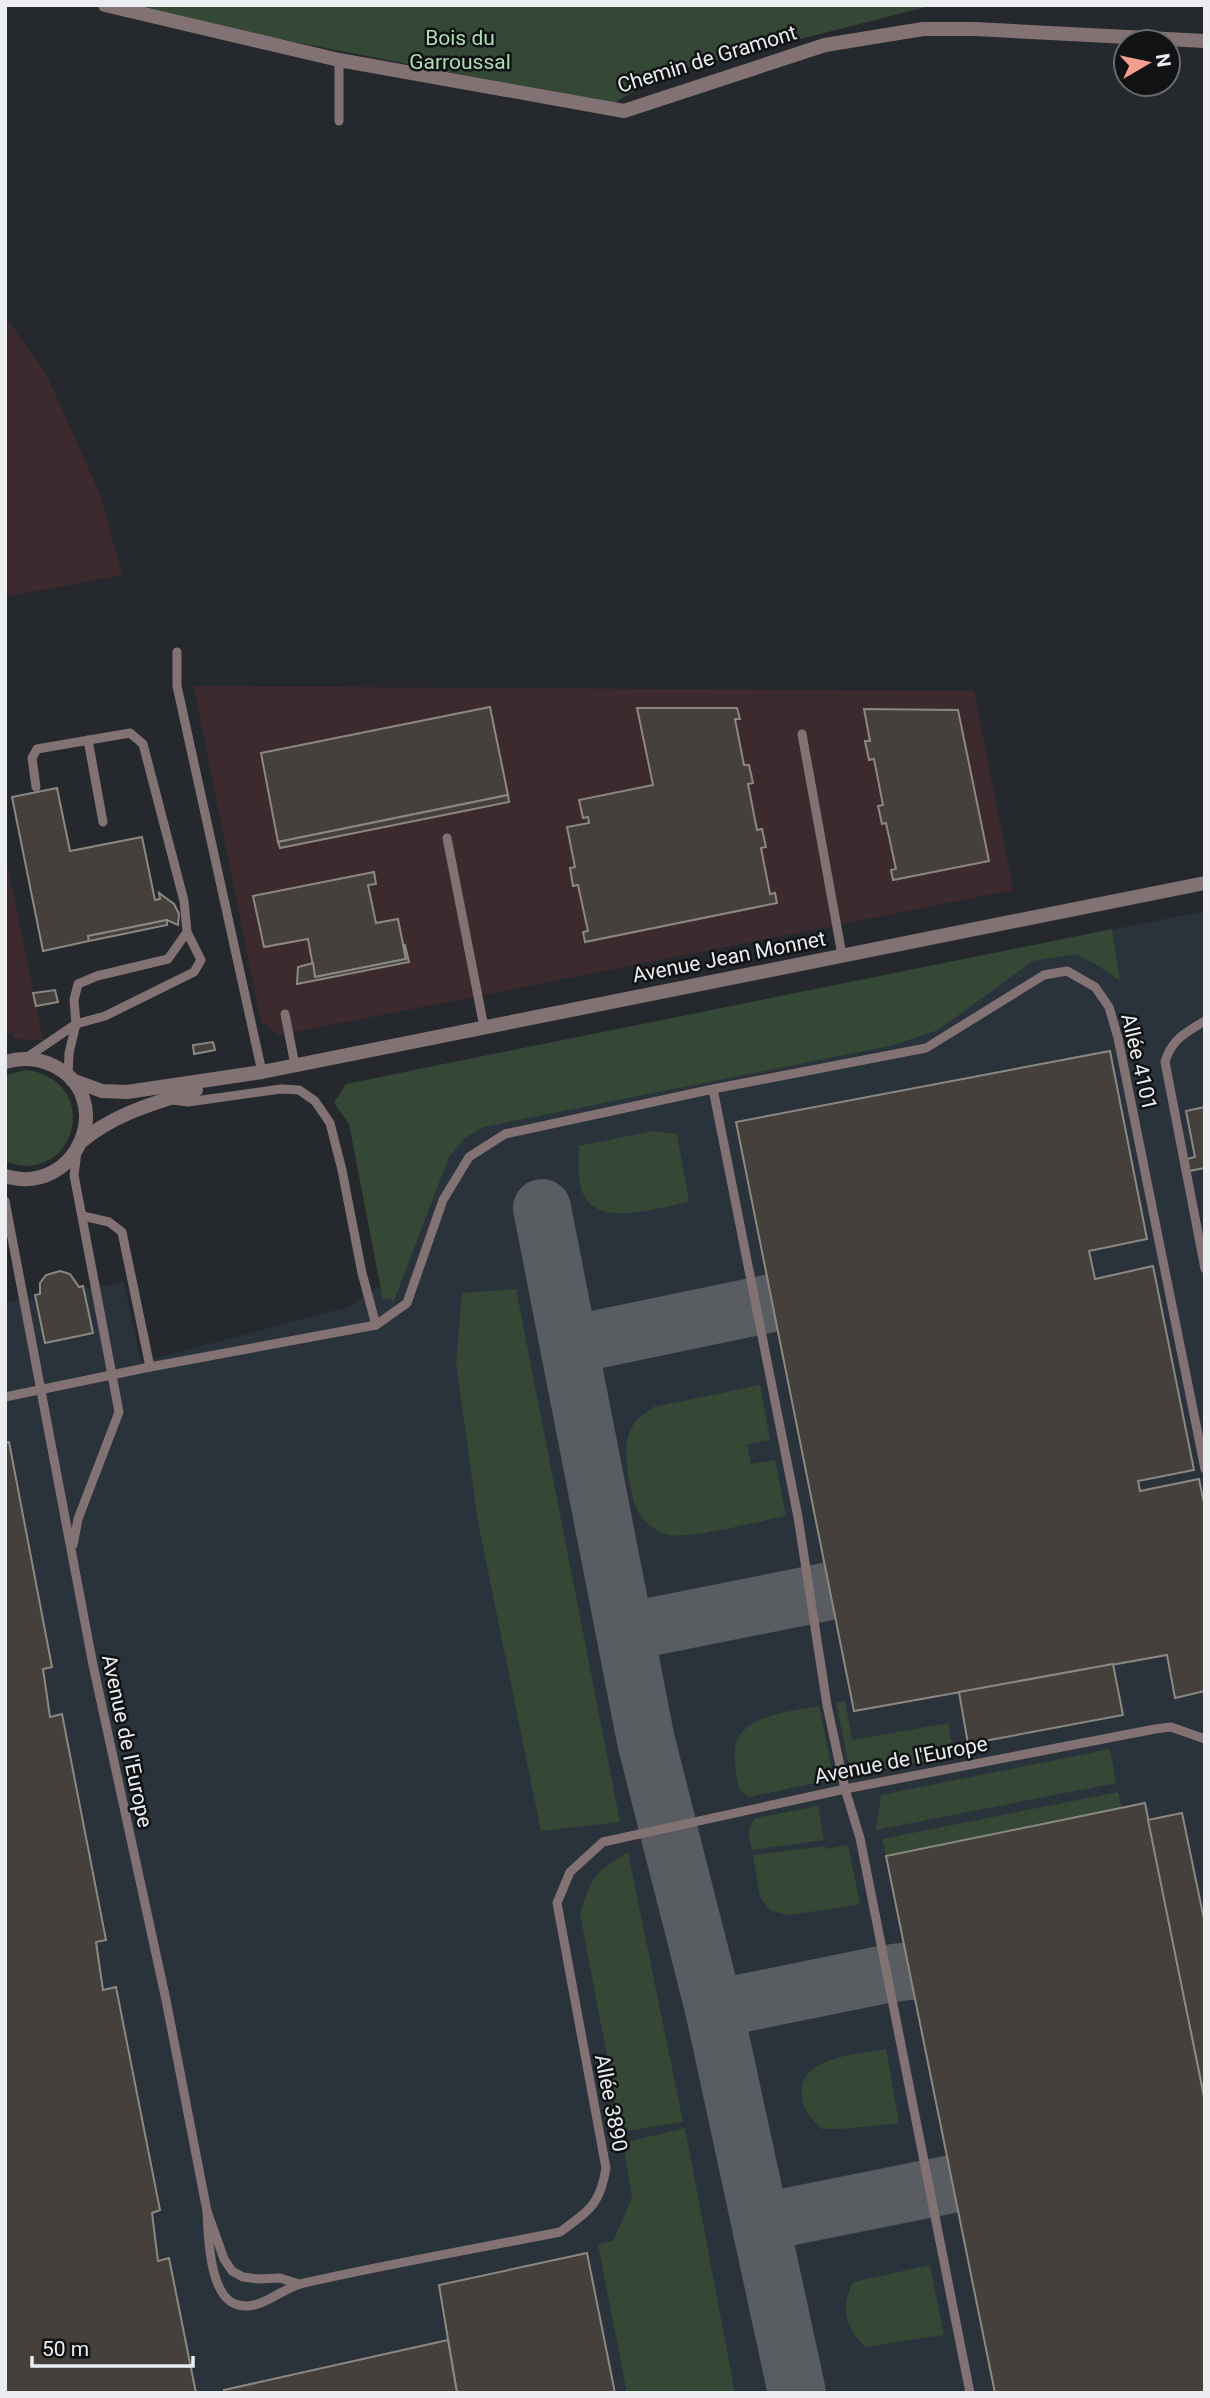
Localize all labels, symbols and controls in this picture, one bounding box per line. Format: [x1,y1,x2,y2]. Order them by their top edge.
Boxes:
street label: Chemin de Gramont [614,20,800,98]
park label: Bois du Garroussal [409,26,511,74]
north arrow [1112,28,1182,98]
text: N [1151,52,1176,69]
street label: Avenue Jean Monnet [630,926,828,988]
street label: Allée 4101 [1116,1011,1162,1113]
street label: Avenue de l'Europe [97,1652,157,1830]
street label: Avenue de l'Europe [812,1731,990,1789]
street label: Allée 3890 [590,2052,632,2154]
scale bar [32,2324,192,2368]
text: 50 m [42,2337,89,2361]

